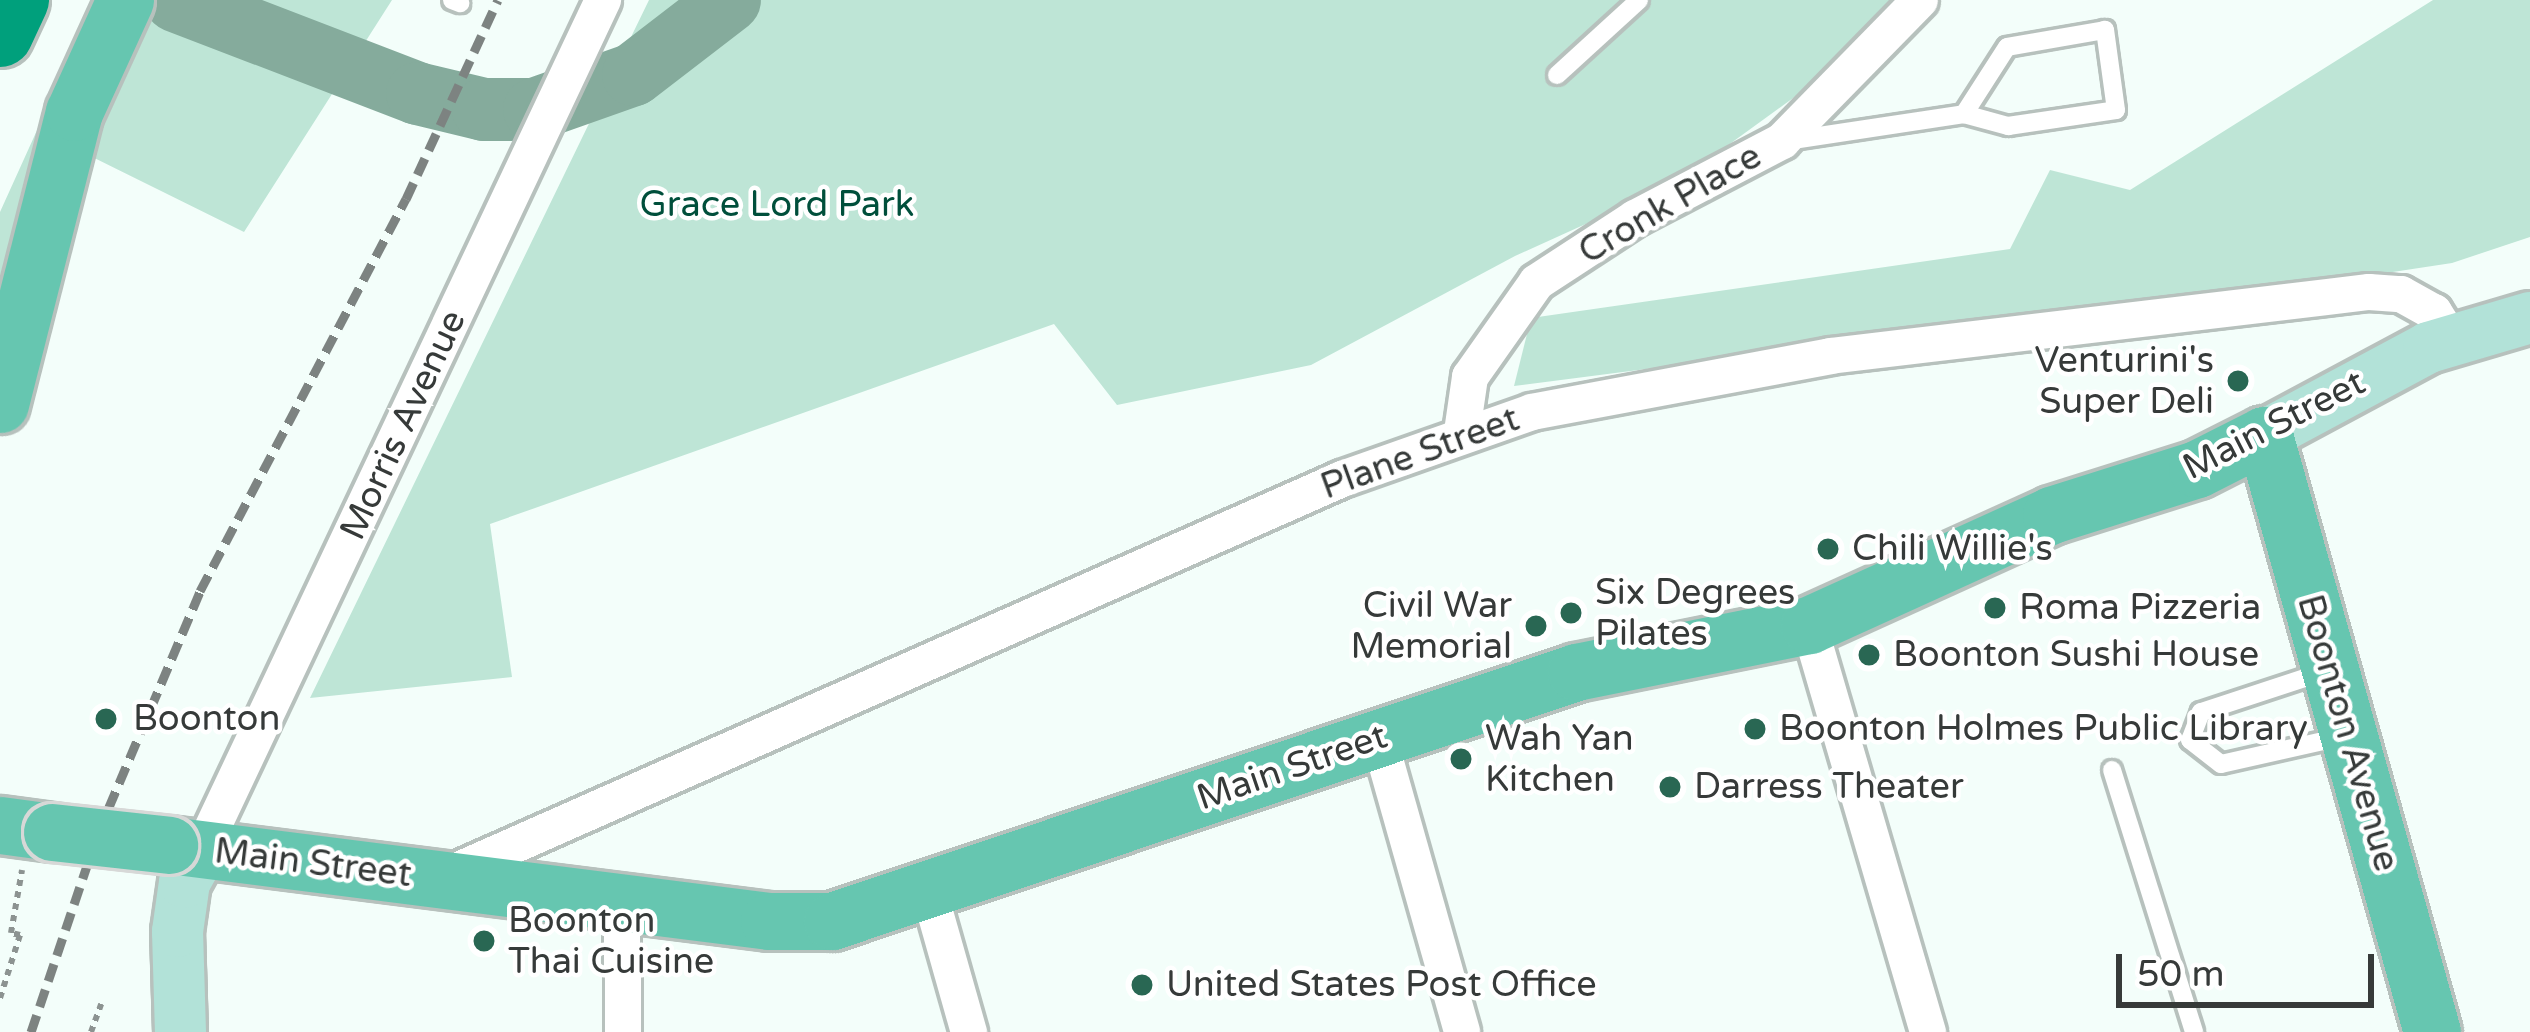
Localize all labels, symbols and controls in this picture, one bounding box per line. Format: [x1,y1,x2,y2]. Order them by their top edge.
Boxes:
street label: Cronk Place [1571,134,1769,274]
park label: Grace Lord Park [640,183,914,227]
street label: Morris Avenue [331,303,475,547]
place label: Venturini's Super Deli [2035,338,2214,423]
street label: Main Street [2176,361,2372,489]
marker: Venturini's Super Deli [2225,368,2251,394]
street label: Plane Street [1315,397,1525,509]
place label: Chili Willie's [1852,527,2053,571]
marker: Chili Willie's [1815,536,1841,562]
place label: Six Degrees Pilates [1595,570,1795,655]
place label: Civil War Memorial [1350,583,1512,668]
place label: Roma Pizzeria [2019,586,2261,630]
street label: Boonton Avenue [2288,590,2408,876]
marker: Roma Pizzeria [1982,595,2008,621]
marker: Six Degrees Pilates [1558,600,1584,626]
marker: Civil War Memorial [1523,613,1549,639]
place label: Boonton Sushi House [1893,633,2259,677]
marker: Boonton Sushi House [1856,642,1882,668]
place label: Boonton [133,697,280,741]
marker: Boonton [90,703,122,735]
place label: Boonton Holmes Public Library [1779,707,2308,751]
street label: Main Street [1191,714,1393,820]
place label: Wah Yan Kitchen [1485,716,1634,801]
marker: Boonton Holmes Public Library [1742,716,1768,742]
marker: Wah Yan Kitchen [1448,746,1474,772]
place label: Darress Theater [1694,765,1964,809]
marker: Darress Theater [1657,774,1683,800]
street label: Main Street [212,829,414,897]
place label: Boonton Thai Cuisine [508,898,714,983]
marker: Boonton Thai Cuisine [471,928,497,954]
scale bar [2122,930,2380,1004]
text: 50 m [2137,953,2225,996]
place label: United States Post Office [1166,963,1597,1007]
marker: United States Post Office [1129,972,1155,998]

